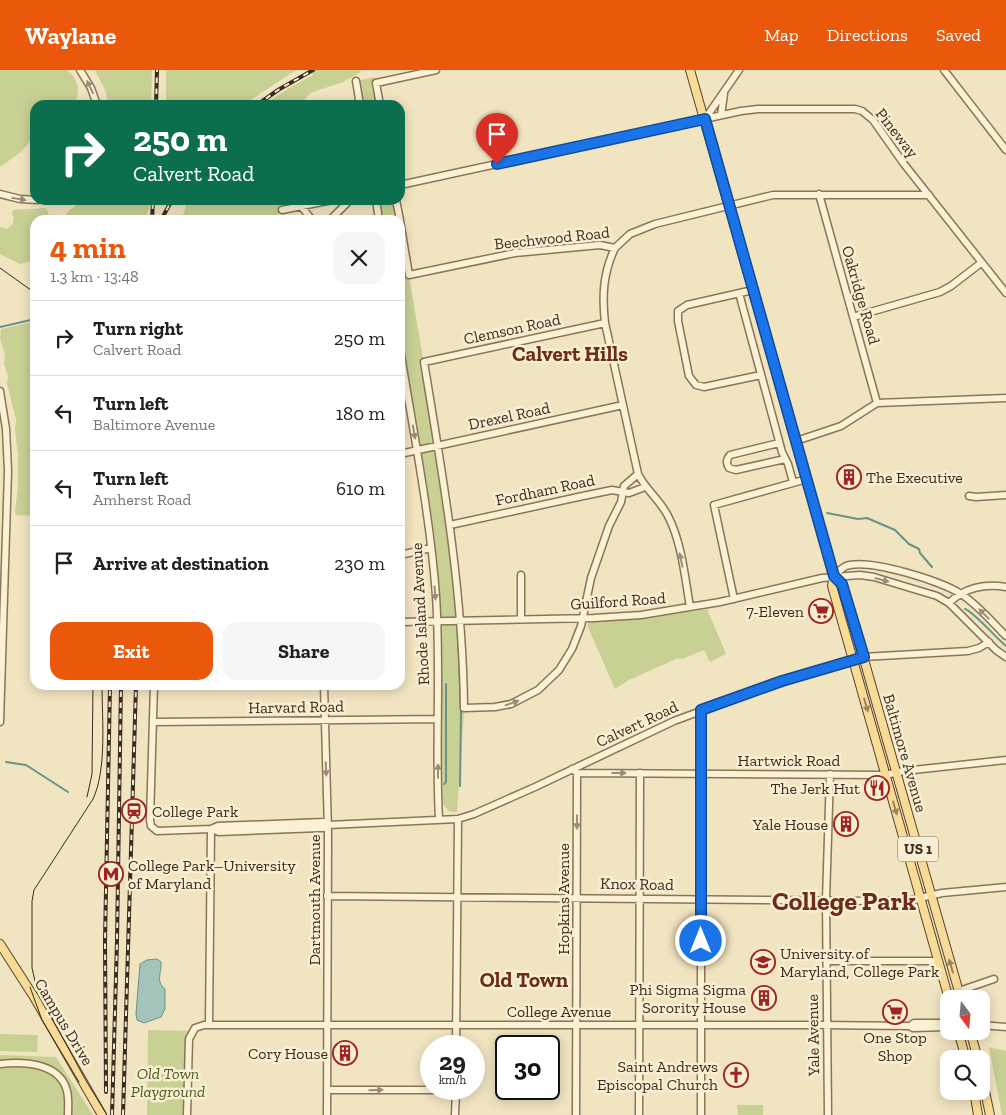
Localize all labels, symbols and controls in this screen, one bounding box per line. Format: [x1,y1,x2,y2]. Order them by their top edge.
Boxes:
text: Waylane [25,21,116,50]
text: Map [764,24,799,46]
text: Directions [827,24,908,46]
text: Saved [936,24,981,46]
one-way arrow [86,80,94,94]
street label: Pineway [872,104,923,162]
pin [476,113,518,164]
text: 250 m [133,118,227,160]
icon: right [50,120,115,185]
icon: arrive [483,120,511,148]
text: Calvert Road [133,160,254,187]
one-way arrow [11,195,27,203]
street label: Beechwood Road [493,222,611,254]
text: 4 min [50,230,126,266]
button: close [333,232,385,284]
street label: Oakridge Road [838,243,884,347]
text: 1.3 km · 13:48 [50,267,139,286]
street label: Clemson Road [462,309,562,349]
text: Turn right [93,317,183,340]
icon: right [50,324,78,352]
text: 250 m [334,327,385,350]
text: Calvert Road [93,340,181,359]
district label: Calvert Hills [512,341,628,366]
text: Turn left [93,392,168,415]
street label: Drexel Road [466,398,552,434]
icon: left [50,399,78,427]
text: 180 m [336,402,385,425]
text: Baltimore Avenue [93,415,215,434]
one-way arrow [410,424,418,440]
building icon: The Executive [836,464,862,490]
text: Turn left [93,467,168,490]
place label: The Executive [866,468,963,487]
street label: Fordham Road [494,470,597,510]
icon: left [50,474,78,502]
text: 610 m [336,477,385,500]
text: Amherst Road [93,490,191,509]
street label: Rhode Island Avenue [407,542,433,686]
icon: arrive [50,549,78,577]
text: Arrive at destination [93,552,269,575]
text: 230 m [334,552,385,575]
one-way arrow [677,552,685,567]
one-way arrow [875,576,890,584]
one-way arrow [432,585,440,601]
street label: Guilford Road [570,588,667,614]
supermarket icon: 7-Eleven [808,598,834,624]
place label: 7-Eleven [746,602,805,621]
one-way arrow [978,608,990,620]
button: Exit [50,622,213,680]
button: Share [223,622,385,680]
street label: Baltimore Avenue [879,692,931,814]
street label: Harvard Road [248,697,344,717]
street label: Calvert Road [593,697,681,751]
one-way arrow [862,697,870,712]
one-way arrow [505,698,520,706]
street label: Hartwick Road [738,751,841,770]
one-way arrow [322,761,330,777]
one-way arrow [434,763,442,779]
one-way arrow [611,769,627,777]
restaurant icon: The Jerk Hut [864,775,890,801]
place label: The Jerk Hut [771,779,860,798]
station icon: College Park [121,798,147,824]
one-way arrow [891,801,899,816]
place label: College Park [152,802,239,821]
building icon: Yale House [833,811,859,837]
one-way arrow [573,814,581,830]
place label: Yale House [752,815,828,834]
street label: Dartmouth Avenue [305,834,324,966]
road number: US 1 [898,836,938,862]
street label: Hopkins Avenue [554,843,573,955]
place label: College Park–University of Maryland [128,856,296,893]
metro station icon: College Park–University of Maryland [98,861,124,887]
street label: Knox Road [600,874,674,894]
district label: College Park [772,885,917,917]
position arrow [674,914,726,966]
place label: University of Maryland, College Park [780,944,940,981]
school or university icon: University of Maryland, College Park [750,949,776,975]
one-way arrow [947,958,955,973]
district label: Old Town [480,967,569,992]
street label: Campus Drive [31,975,97,1069]
place label: Phi Sigma Sigma Sorority House [629,980,746,1017]
building icon: Phi Sigma Sigma Sorority House [751,985,777,1011]
north arrow [940,990,990,1040]
map controls [940,990,990,1100]
street label: Yale Avenue [803,994,823,1077]
supermarket icon: One Stop Shop [882,999,908,1025]
street label: College Avenue [507,1002,611,1021]
place label: One Stop Shop [863,1028,927,1065]
speed limit sign: 30 [495,1035,560,1100]
building icon: Cory House [332,1040,358,1066]
place label: Cory House [248,1044,328,1063]
text: 29 [439,1046,466,1076]
button: search [940,1050,990,1100]
place label: Saint Andrews Episcopal Church [597,1057,718,1094]
church icon: Saint Andrews Episcopal Church [723,1062,749,1088]
park label: Old Town Playground [131,1064,205,1101]
text: km/h [439,1073,466,1087]
one-way arrow [368,1085,384,1093]

